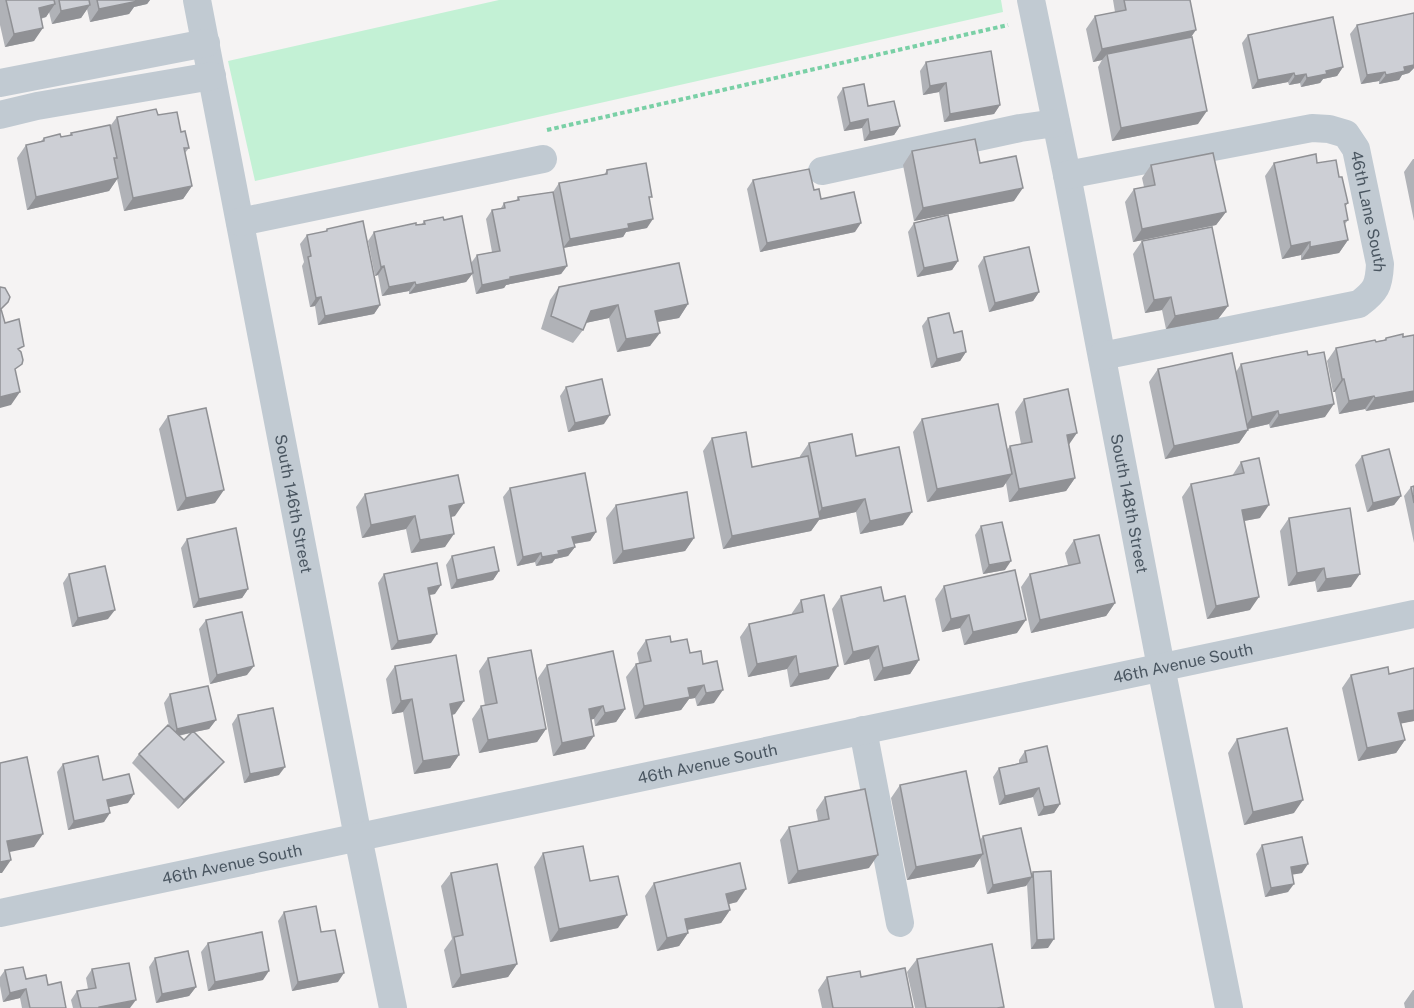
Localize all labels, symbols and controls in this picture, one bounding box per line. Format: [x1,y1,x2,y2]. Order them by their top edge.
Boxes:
street label: 46th Lane South [1347,149,1389,273]
street label: South 148th Street [1107,432,1152,575]
street label: South 146th Street [271,433,316,575]
street label: 46th Avenue South [1111,639,1255,687]
street label: 46th Avenue South [636,740,779,788]
street label: 46th Avenue South [160,840,304,889]

